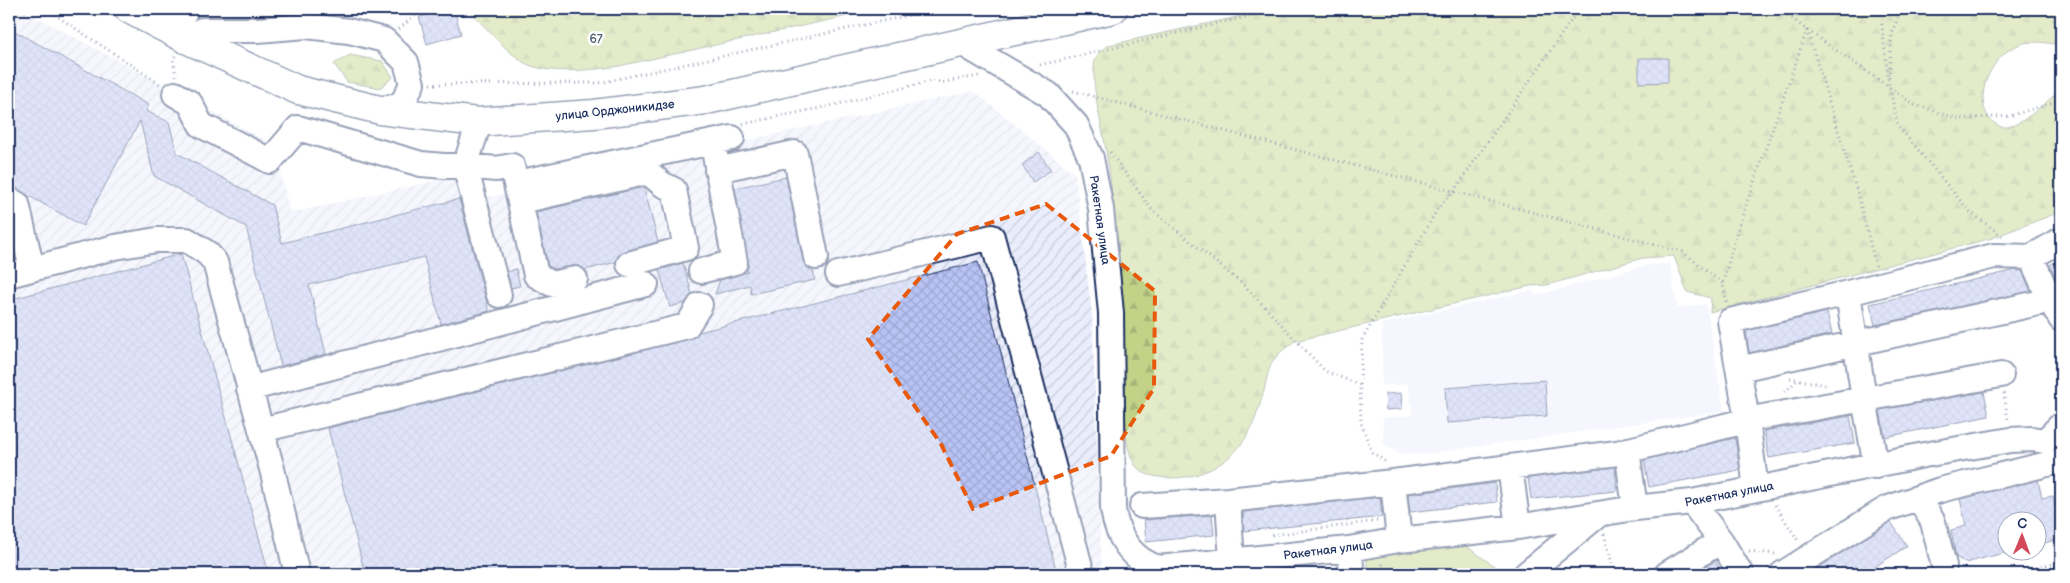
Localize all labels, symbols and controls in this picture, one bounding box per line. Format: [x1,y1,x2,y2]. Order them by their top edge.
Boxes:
park label: 67 [589,32,603,47]
street label: улица Орджоникидзе [555,97,676,124]
street label: Ракетная улица [1086,174,1113,266]
street label: Ракетная улица [1683,479,1775,510]
north arrow [1998,510,2048,560]
text: С [2017,515,2027,532]
street label: Ракетная улица [1282,538,1374,563]

